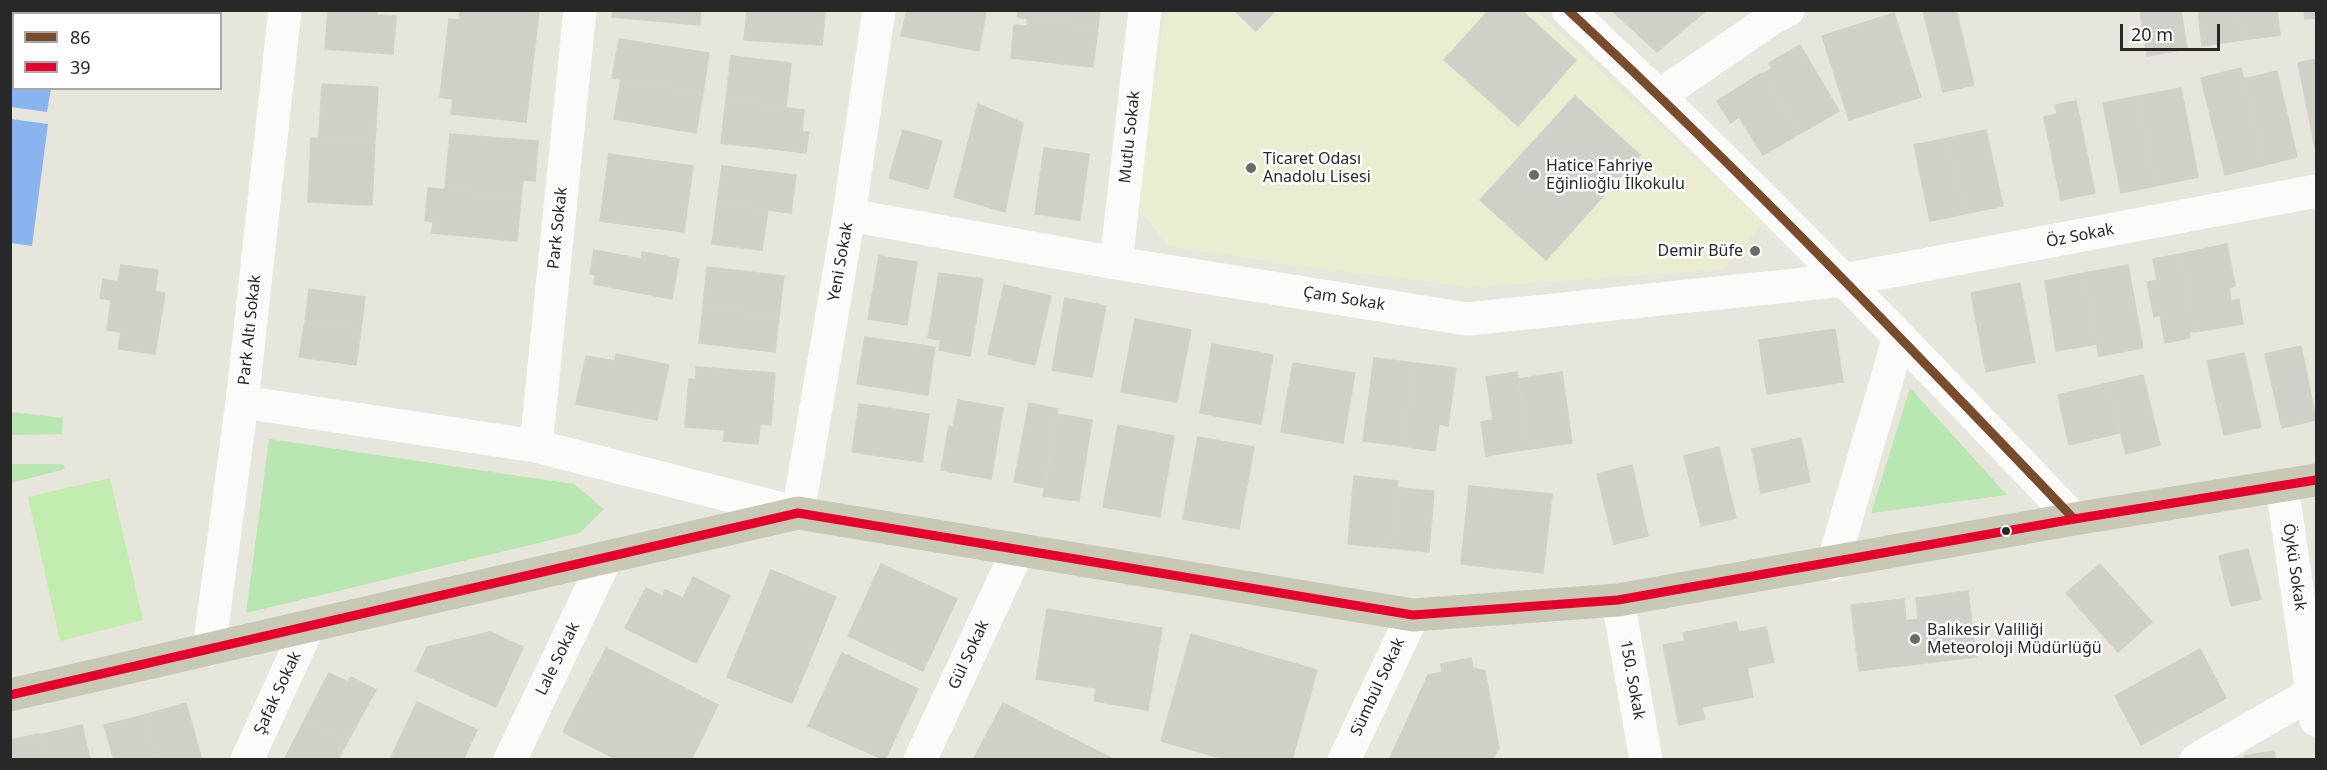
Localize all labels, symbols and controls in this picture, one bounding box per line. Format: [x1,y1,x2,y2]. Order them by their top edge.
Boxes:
legend [12,12,222,90]
scale bar [2123,12,2224,50]
text: 20 m [2131,22,2173,46]
text: 86 [70,25,91,49]
text: 39 [70,55,91,79]
street label: Mutlu Sokak [1116,90,1144,184]
place label: Ticaret Odası Anadolu Lisesi [1263,149,1371,187]
place label: Hatice Fahriye Eğinlioğlu İlkokulu [1546,156,1685,194]
marker: Ticaret Odası Anadolu Lisesi [1244,161,1258,175]
marker: Hatice Fahriye Eğinlioğlu İlkokulu [1527,168,1541,182]
street label: Park Sokak [544,186,572,270]
street label: Öz Sokak [2044,220,2116,252]
street label: Yeni Sokak [825,221,857,303]
place label: Demir Büfe [1658,241,1743,261]
marker: Demir Büfe [1748,244,1762,258]
street label: Park Altı Sokak [235,274,265,386]
street label: Çam Sokak [1302,283,1386,315]
street label: Öykü Sokak [2278,522,2310,612]
unlabelled marker [2000,525,2012,537]
street label: Gül Sokak [945,617,993,693]
street label: Lale Sokak [532,619,584,699]
place label: Balıkesir Valiliği Meteoroloji Müdürlüğü [1927,620,2102,658]
marker: Balıkesir Valiliği Meteoroloji Müdürlüğü [1908,632,1922,646]
street label: Sümbül Sokak [1347,635,1409,739]
street label: 150. Sokak [1616,639,1648,721]
street label: Şafak Sokak [250,648,306,738]

